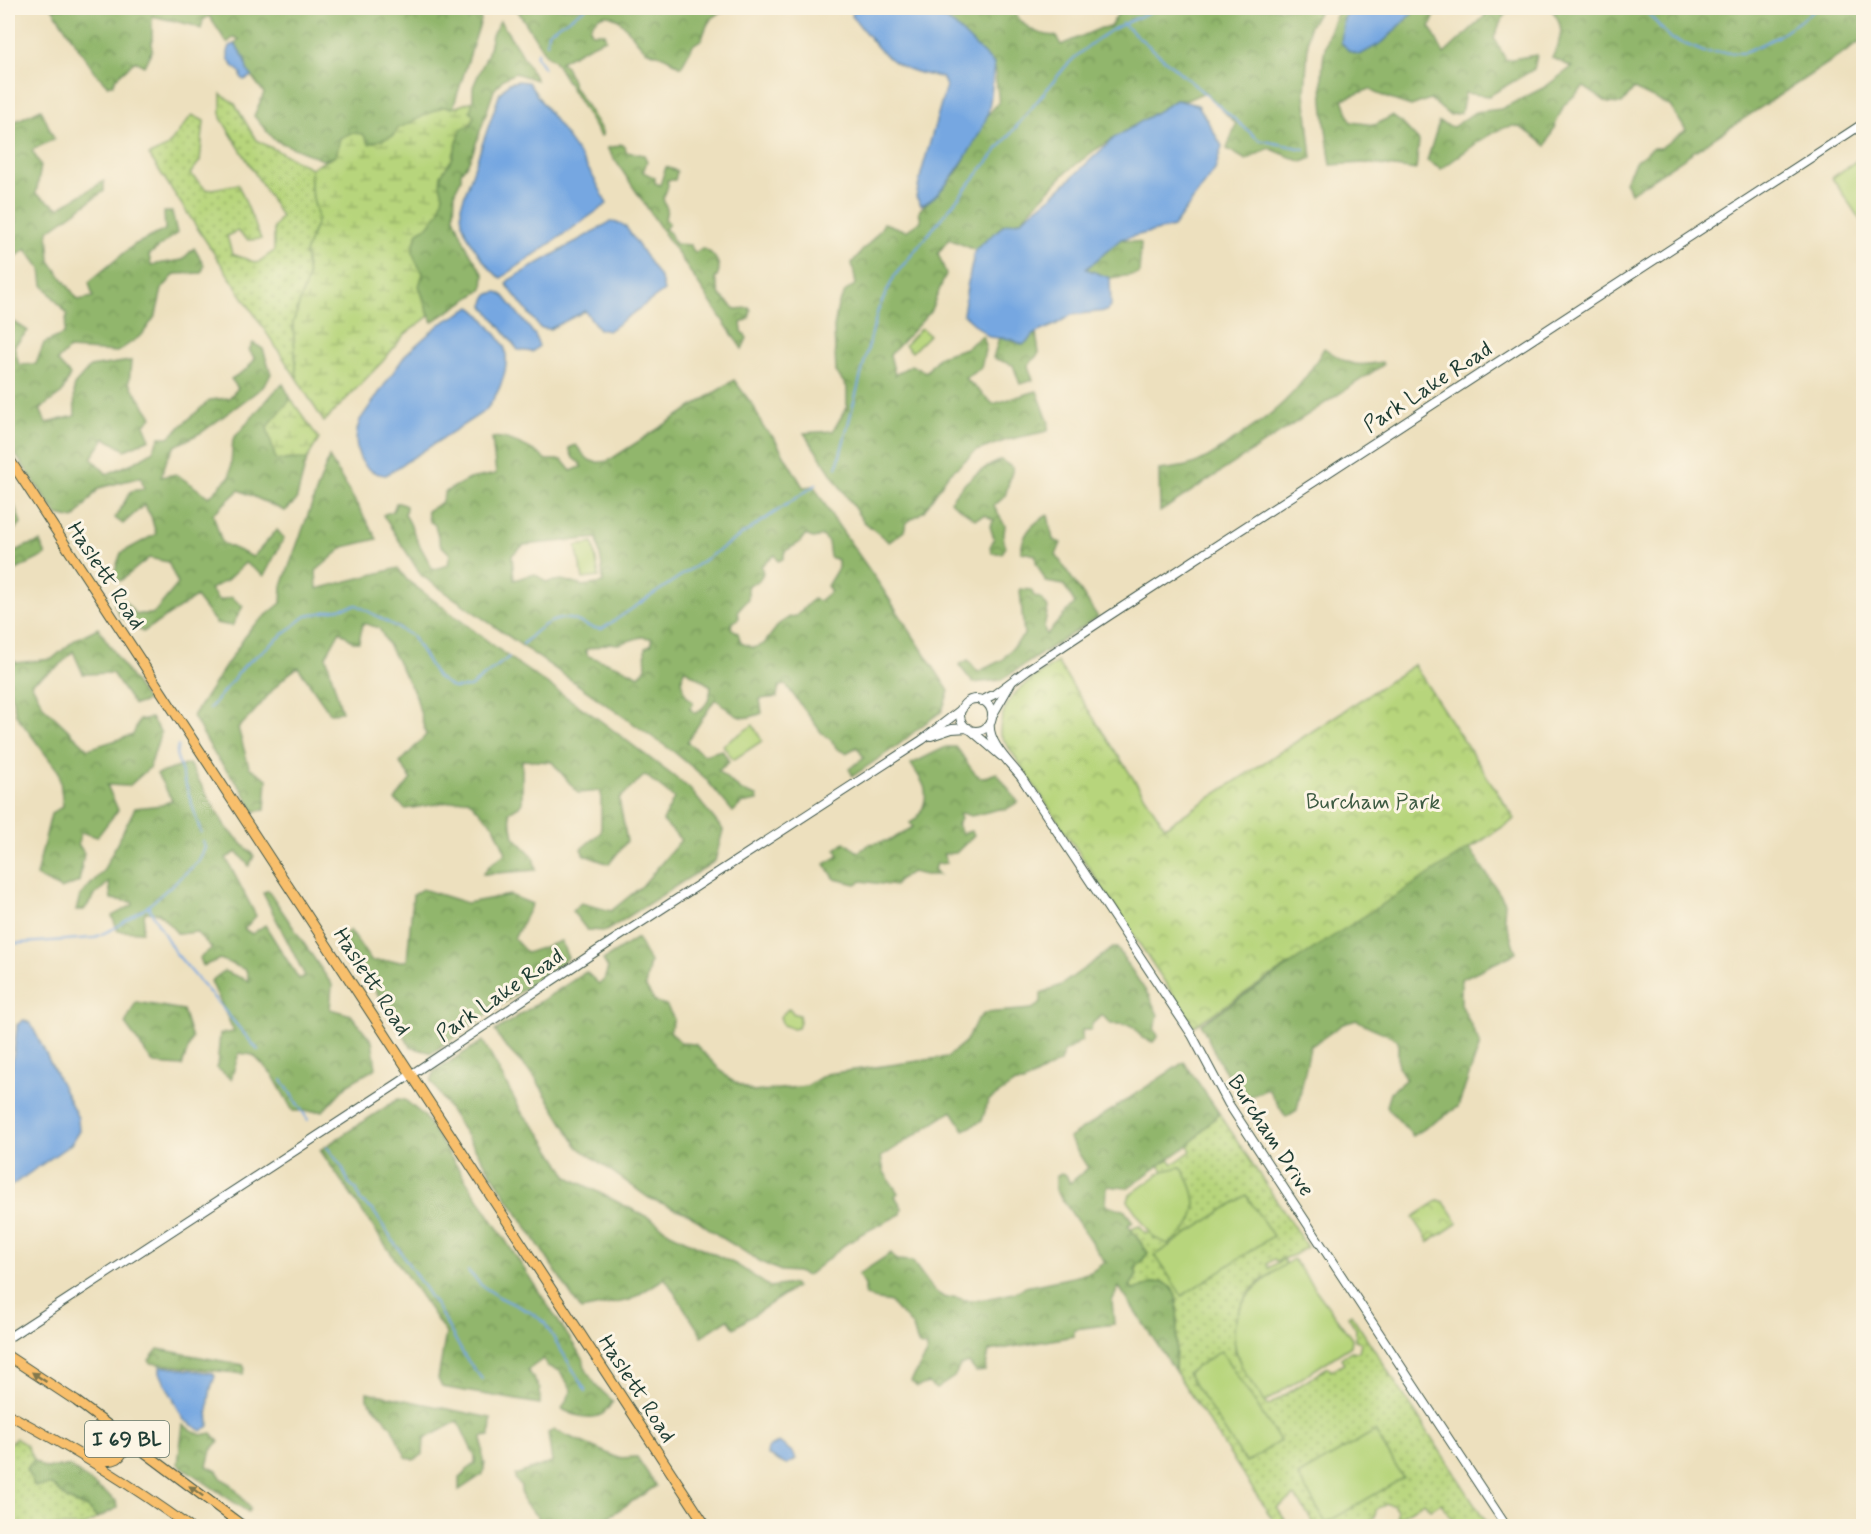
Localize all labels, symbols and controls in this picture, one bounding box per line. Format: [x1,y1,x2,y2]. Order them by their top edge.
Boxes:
street label: Park Lake Road [1358,336,1498,440]
street label: Haslett Road [60,517,151,635]
park label: Burcham Park [1306,789,1440,817]
street label: Haslett Road [326,923,417,1041]
street label: Park Lake Road [431,943,569,1049]
street label: Burcham Drive [1221,1070,1320,1202]
street label: Haslett Road [591,1330,682,1448]
one-way arrow [31,1371,47,1383]
road number: I 69 BL [85,1421,169,1457]
one-way arrow [189,1486,204,1498]

